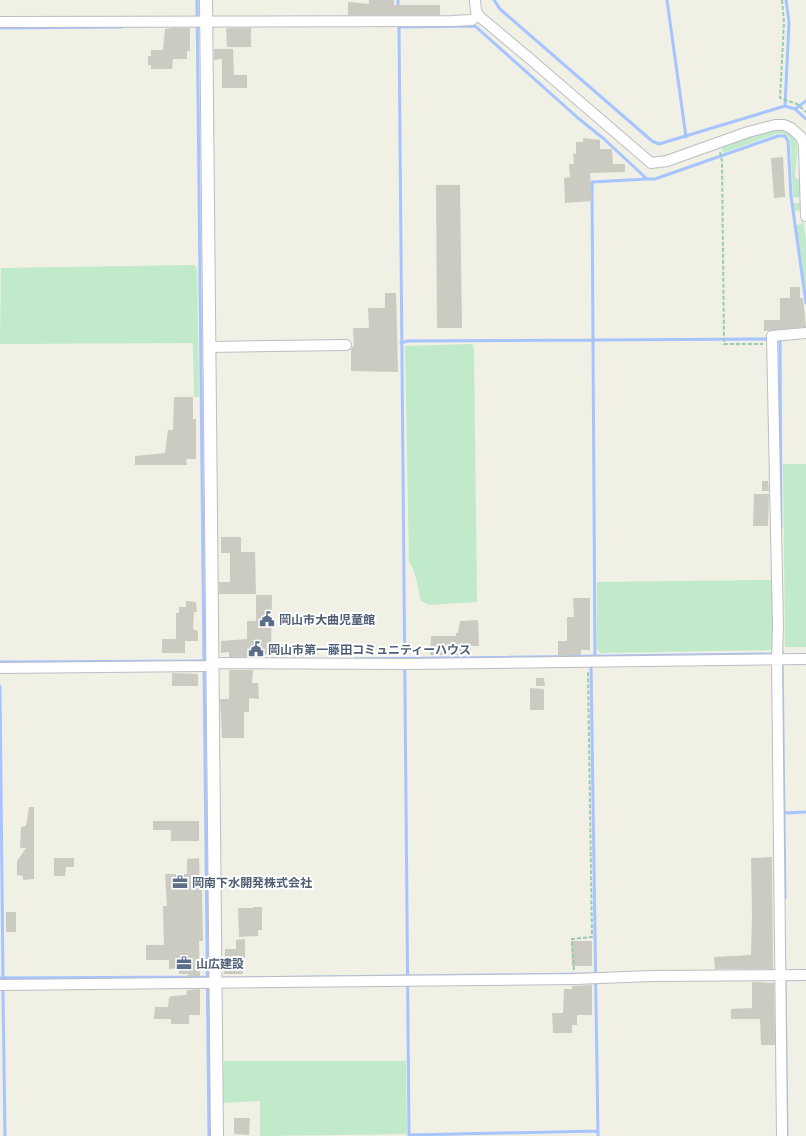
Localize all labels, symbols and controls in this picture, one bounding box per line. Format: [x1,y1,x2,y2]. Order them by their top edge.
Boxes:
public building icon: 岡山市大曲児童館 [258,610,276,628]
place label: 岡山市大曲児童館 [279,612,375,627]
public building icon: 岡山市第一藤田コミュニティーハウス [247,640,265,658]
place label: 岡山市第一藤田コミュニティーハウス [268,642,471,657]
office icon: 岡南下水開発株式会社 [171,873,189,891]
place label: 岡南下水開発株式会社 [192,875,312,890]
office icon: 山広建設 [175,954,193,972]
place label: 山広建設 [196,956,244,971]

